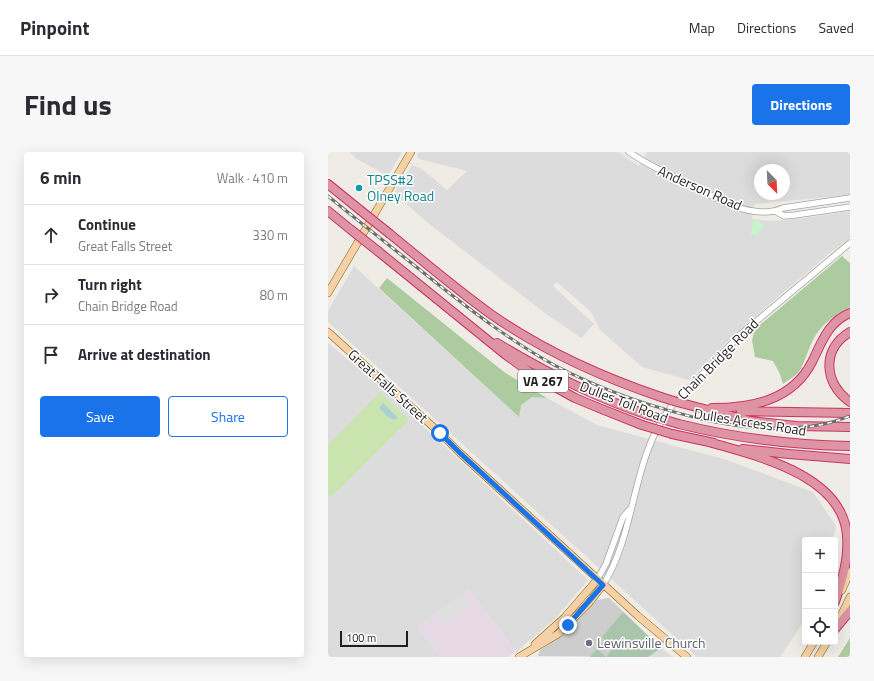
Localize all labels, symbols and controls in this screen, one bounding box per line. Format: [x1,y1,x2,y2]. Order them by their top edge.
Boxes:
text: Pinpoint [20,13,89,42]
text: Map [689,17,715,38]
text: Directions [737,17,796,38]
text: Saved [818,17,854,38]
text: Find us [24,83,112,126]
button: Directions [752,84,850,125]
street label: Anderson Road [655,160,746,215]
north arrow [754,164,790,200]
text: 6 min [40,165,81,191]
text: Walk · 410 m [217,168,288,188]
place label: TPSS#2 Olney Road [367,169,434,206]
marker: TPSS#2 Olney Road [354,183,364,193]
text: Continue [78,213,136,236]
icon: ahead [40,224,62,246]
text: 330 m [252,225,288,245]
text: Great Falls Street [78,236,172,256]
text: Turn right [78,273,142,296]
icon: right [40,284,62,306]
text: 80 m [260,285,288,305]
text: Chain Bridge Road [78,296,178,316]
street label: Chain Bridge Road [672,313,763,404]
text: Arrive at destination [78,343,211,366]
icon: arrive [40,344,62,366]
street label: Great Falls Street [344,344,433,427]
road number: VA 267 [518,370,568,392]
street label: Dulles Toll Road [577,375,671,428]
button: Save [40,396,160,437]
button: Share [168,396,288,437]
street label: Dulles Access Road [692,402,808,441]
route start [431,424,449,442]
map controls [802,537,838,645]
button: + [802,537,838,573]
button: − [802,573,838,609]
button: locate [802,609,838,645]
route end [559,616,577,634]
scale bar [340,629,408,648]
text: 100 m [346,630,376,646]
place label: Lewinsville Church [597,632,706,653]
marker: Lewinsville Church [584,638,594,648]

